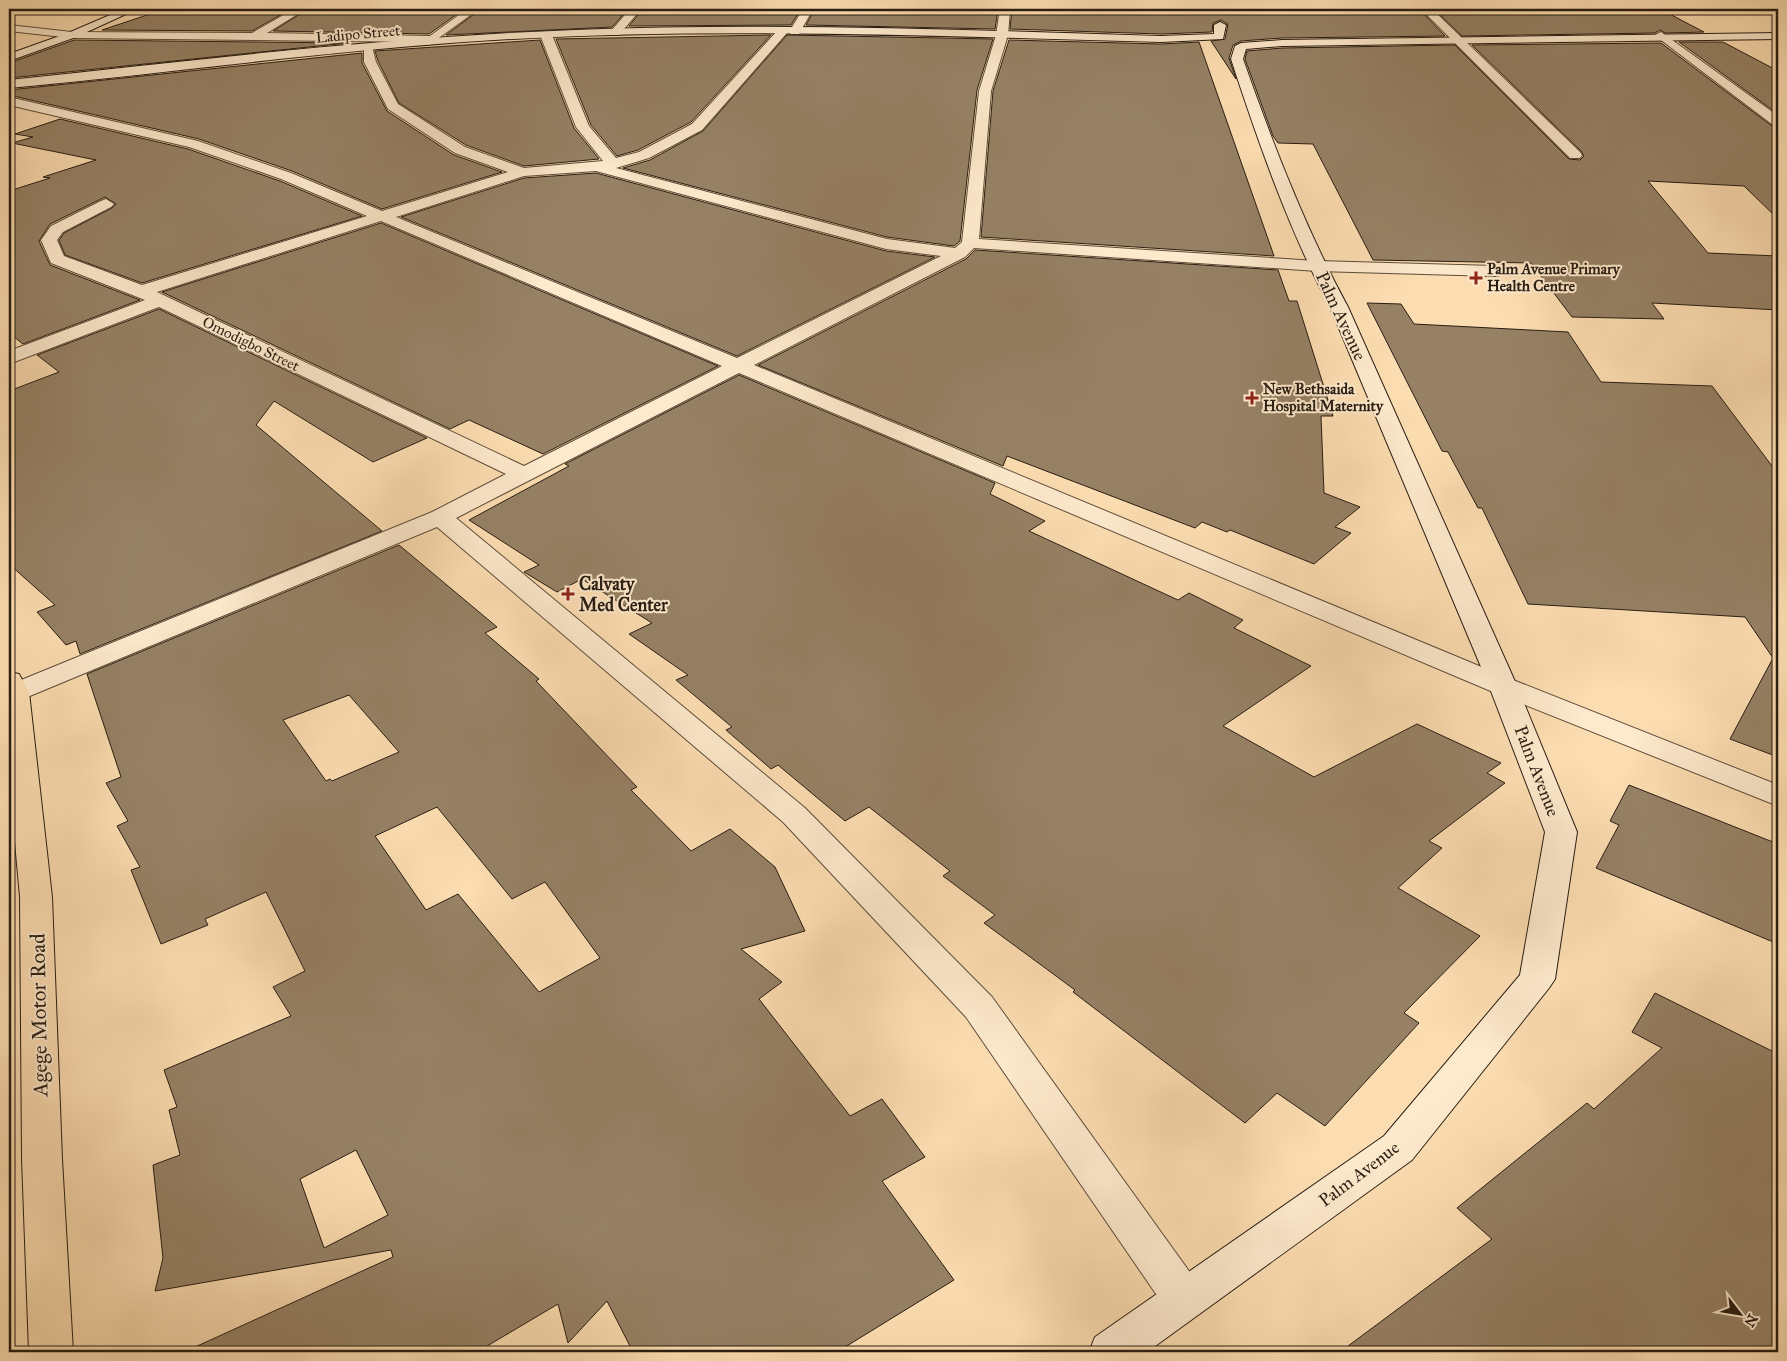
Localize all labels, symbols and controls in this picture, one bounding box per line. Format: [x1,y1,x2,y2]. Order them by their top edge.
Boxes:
street label: Ladipo Street [315,21,402,47]
place label: Palm Avenue Primary Health Centre [1487,260,1621,295]
street label: Palm Avenue [1311,268,1371,364]
marker: Palm Avenue Primary Health Centre [1469,271,1483,285]
street label: Omodigbo Street [200,313,303,376]
place label: New Bethsaida Hospital Maternity [1263,380,1384,416]
marker: New Bethsaida Hospital Maternity [1245,391,1259,405]
place label: Calvaty Med Center [579,573,669,616]
marker: Calvaty Med Center [561,587,575,601]
street label: Palm Avenue [1510,722,1564,820]
street label: Agege Motor Road [25,933,53,1098]
street label: Palm Avenue [1314,1136,1404,1212]
north arrow [1714,1288,1764,1338]
text: N [1740,1311,1761,1330]

